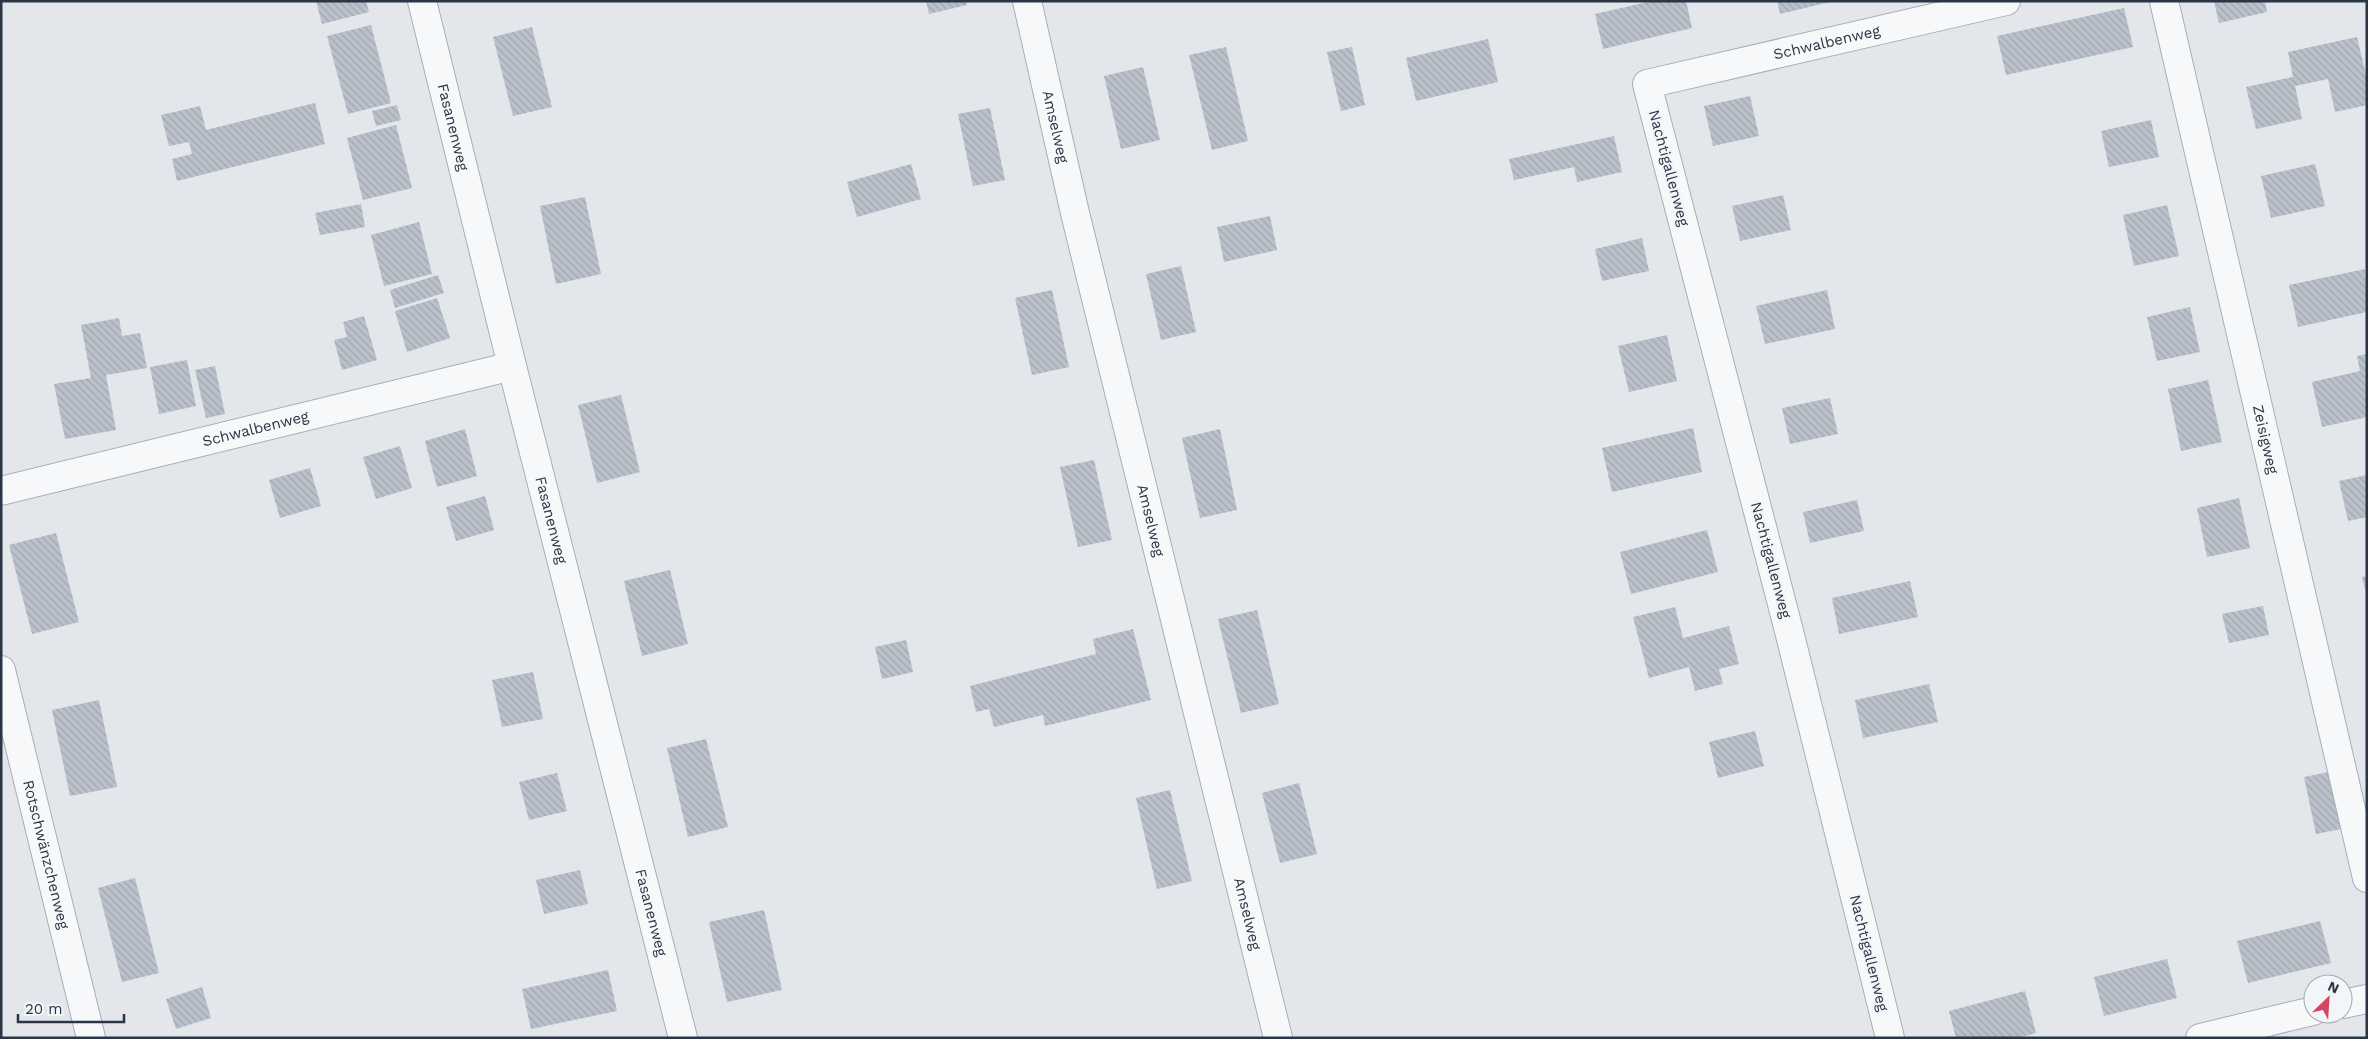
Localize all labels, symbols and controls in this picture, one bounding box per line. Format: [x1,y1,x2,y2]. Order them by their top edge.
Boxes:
street label: Schwalbenweg [1772,21,1882,63]
street label: Fasanenweg [434,82,473,173]
street label: Amselweg [1039,89,1072,165]
street label: Nachtigallenweg [1645,108,1693,228]
street label: Zeisigweg [2249,403,2282,476]
street label: Schwalbenweg [200,407,311,450]
street label: Fasanenweg [531,475,571,566]
street label: Amselweg [1133,482,1168,559]
street label: Nachtigallenweg [1747,500,1795,620]
street label: Rotschwänzchenweg [19,778,73,931]
street label: Fasanenweg [631,867,671,958]
street label: Amselweg [1230,876,1265,952]
street label: Nachtigallenweg [1846,893,1892,1013]
north arrow [2303,974,2353,1024]
text: N [2325,978,2342,997]
scale bar [18,992,124,1024]
text: 20 m [25,1000,63,1018]

